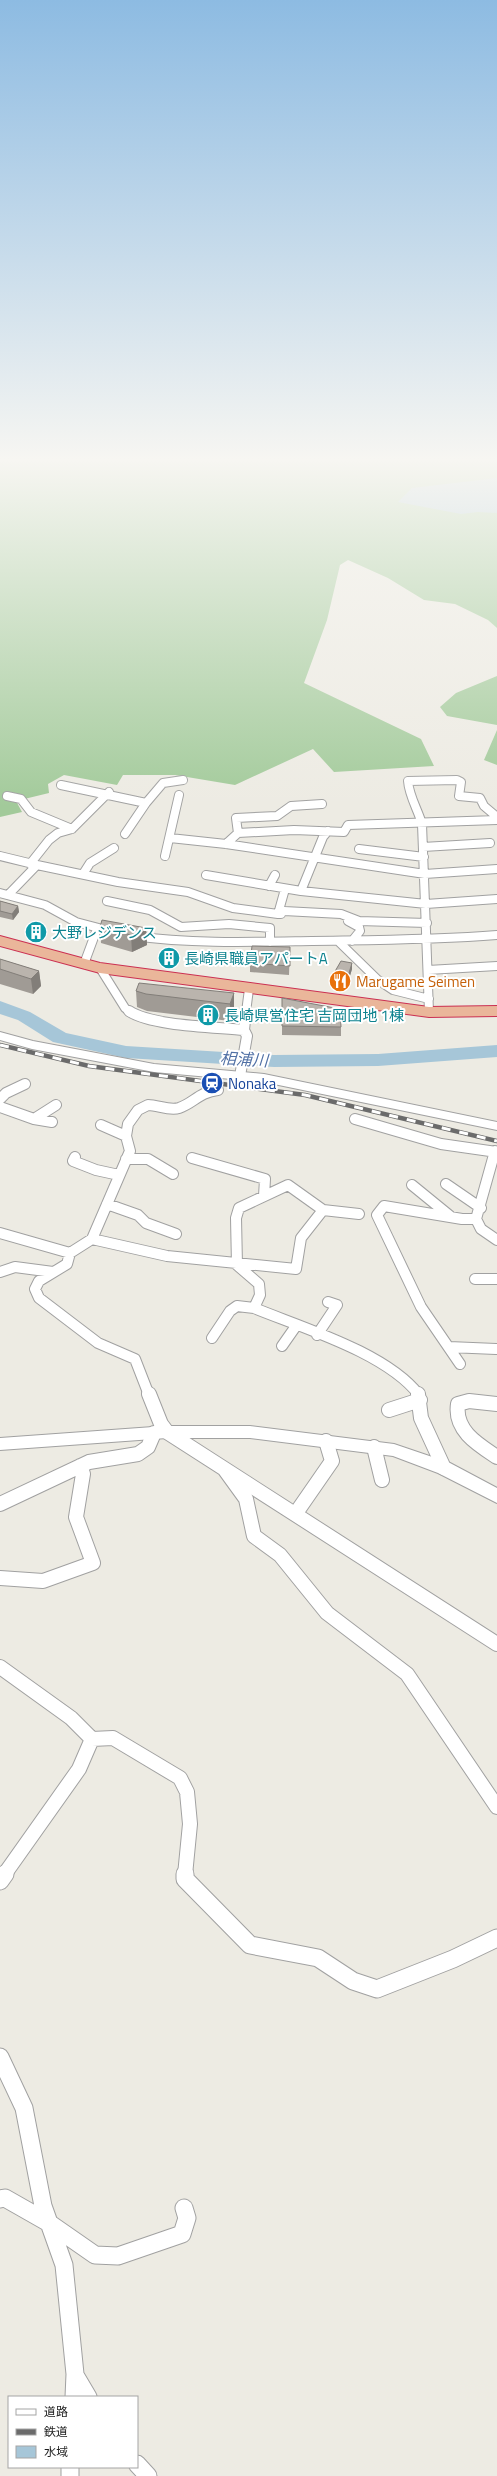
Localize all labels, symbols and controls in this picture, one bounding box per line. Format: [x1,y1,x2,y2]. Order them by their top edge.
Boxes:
building icon: 大野レジデンス [23,919,49,945]
place label: 大野レジデンス [52,921,157,944]
building icon: 長崎県職員アパートA [156,945,182,971]
place label: 長崎県職員アパートA [184,947,328,970]
restaurant icon: Marugame Seimen [327,968,353,994]
place label: Marugame Seimen [356,970,475,993]
building icon: 長崎県営住宅 吉岡団地 1棟 [195,1002,221,1028]
place label: 長崎県営住宅 吉岡団地 1棟 [224,1004,404,1027]
water label: 相浦川 [219,1046,271,1072]
station icon: Nonaka [199,1070,225,1096]
place label: Nonaka [228,1072,277,1095]
legend [8,2396,138,2468]
text: 道路 [44,2402,68,2421]
text: 鉄道 [44,2422,68,2441]
text: 水域 [44,2442,68,2461]

